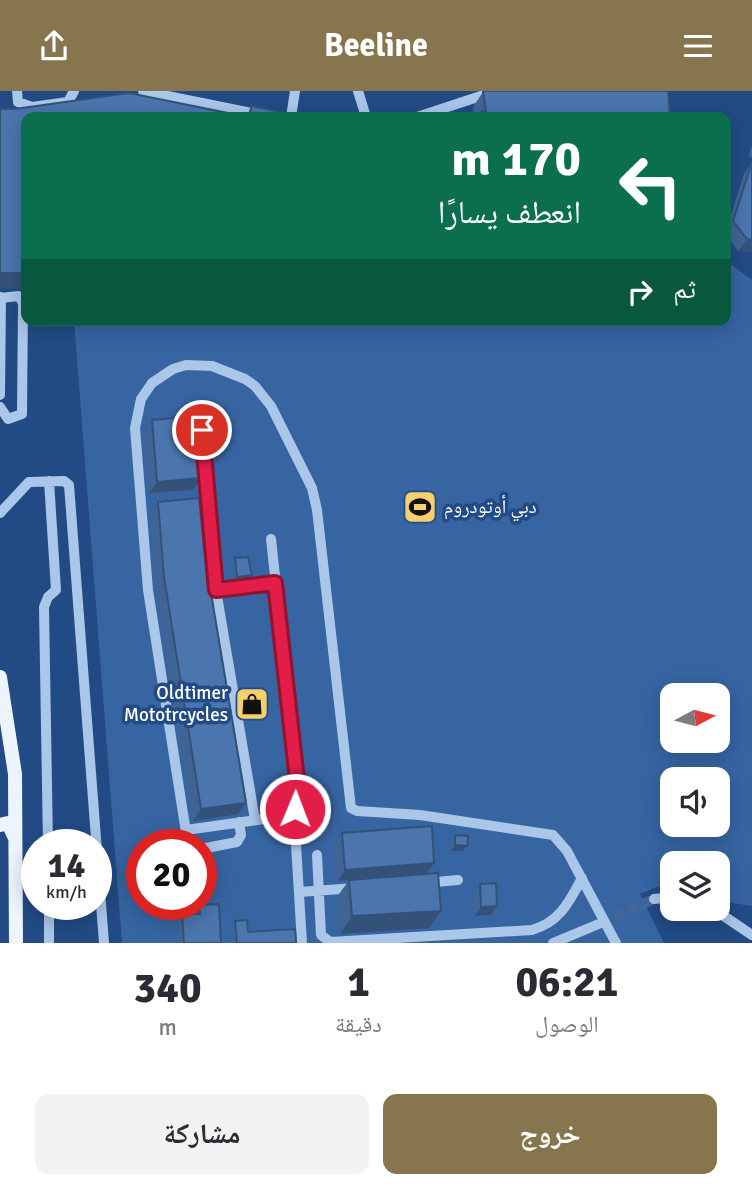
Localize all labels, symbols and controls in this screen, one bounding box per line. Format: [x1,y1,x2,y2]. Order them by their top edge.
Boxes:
text: Beeline [324,26,428,65]
icon: share [35,27,73,65]
icon: menu [679,27,717,65]
text: 170 m [451,129,581,189]
icon: left [605,140,696,231]
text: انعطف يسارًا [438,193,581,232]
icon: right [621,273,659,311]
text: ثم [673,274,696,306]
pin [172,400,232,460]
icon: arrive [183,411,221,449]
sports icon: دبي أوتودروم [401,488,439,526]
place label: دبي أوتودروم [444,495,537,522]
place label: Oldtimer Mototrcycles [124,681,228,727]
north arrow [660,683,730,753]
map controls [660,683,730,921]
shop icon: Oldtimer Mototrcycles [233,685,271,723]
button: sound [660,767,730,837]
position arrow [258,772,332,846]
speed limit sign: 20 [126,829,217,920]
text: 14 [48,844,85,887]
button: layers [660,851,730,921]
text: km/h [46,881,87,903]
text: 1 [347,957,370,1008]
text: 06:21 [515,957,618,1008]
text: 340 [134,963,202,1014]
text: دقيقة [335,1010,382,1039]
text: الوصول [535,1010,599,1039]
text: m [158,1013,177,1042]
button: مشاركة [35,1094,369,1174]
button: خروج [383,1094,717,1174]

